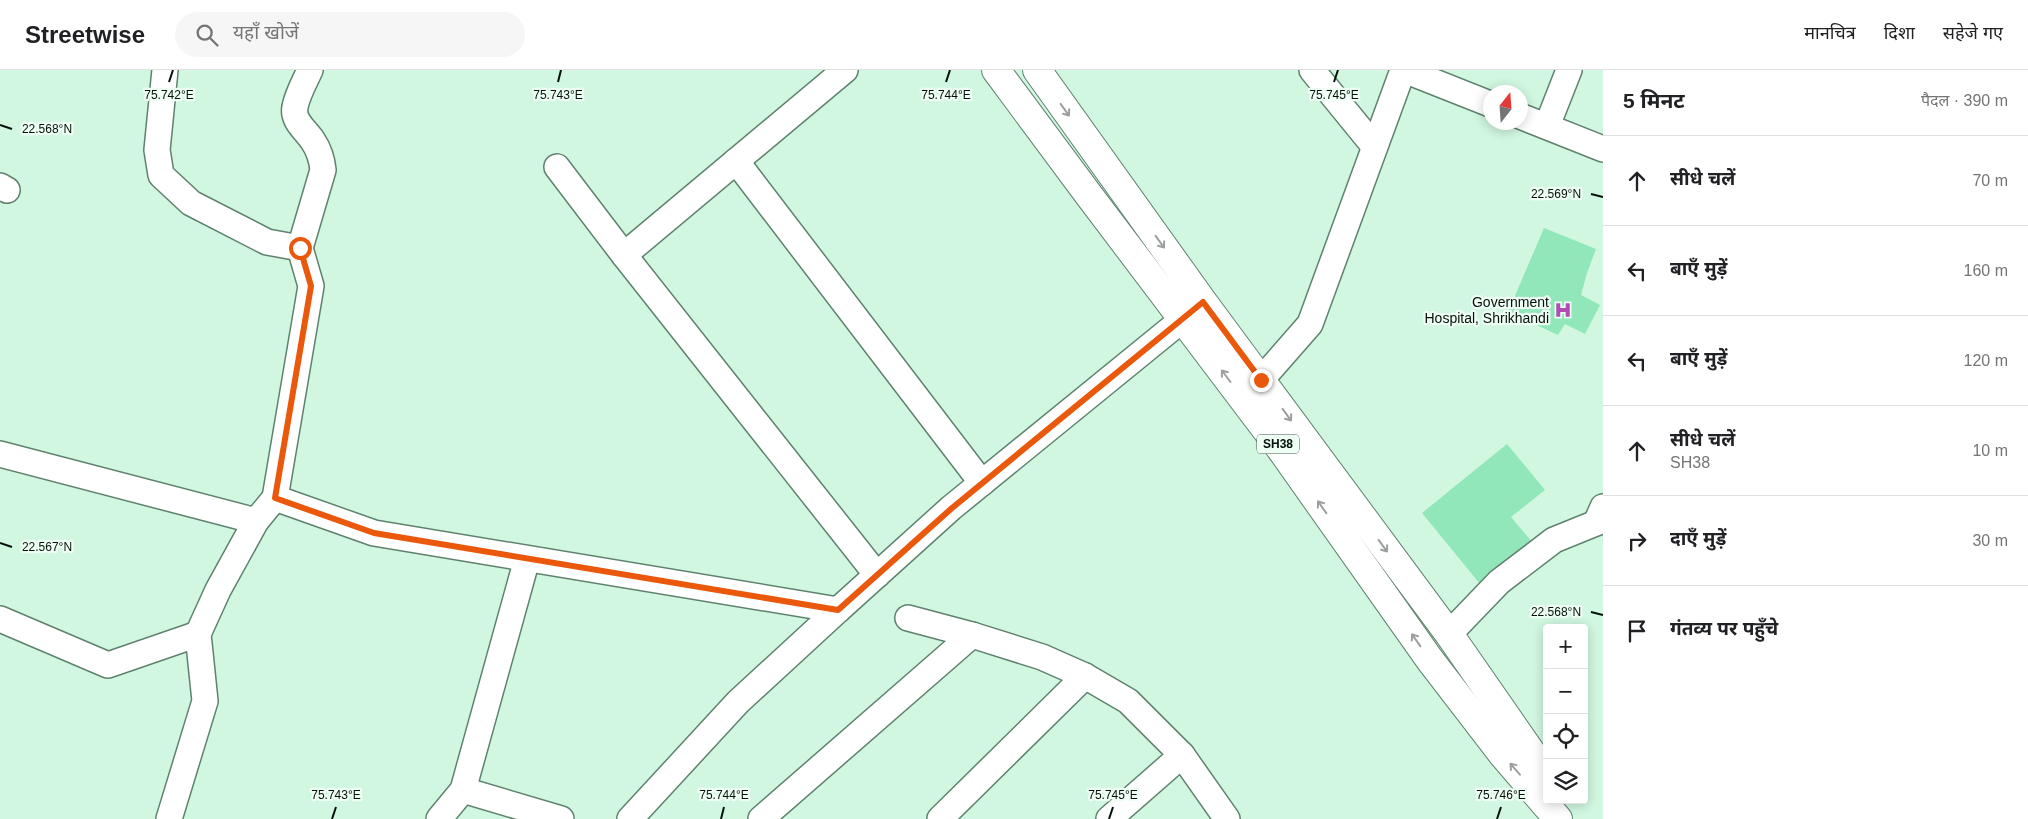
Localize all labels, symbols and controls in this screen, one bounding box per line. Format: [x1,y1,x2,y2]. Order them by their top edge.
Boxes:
search box [175,12,525,57]
text: Streetwise [25,21,145,48]
icon: search [193,21,221,49]
text: यहाँ खोजें [233,22,299,43]
text: मानचित्र [1804,23,1856,43]
text: दिशा [1884,23,1915,43]
text: सहेजे गए [1943,23,2003,43]
north arrow [1483,85,1528,130]
text: 75.742°E [144,88,194,102]
text: 75.743°E [533,88,583,102]
text: 75.744°E [921,88,971,102]
text: 75.745°E [1309,88,1359,102]
text: 5 मिनट [1623,89,1685,112]
text: पैदल · 390 m [1921,92,2008,109]
one-way arrow [1060,102,1070,116]
text: 22.568°N [22,122,72,136]
icon: ahead [1623,167,1651,195]
text: सीधे चलें [1670,168,1735,189]
text: 70 m [1972,172,2008,189]
text: 22.569°N [1531,187,1581,201]
one-way arrow [1155,234,1165,248]
route start [289,237,312,260]
icon: left [1623,257,1651,285]
text: बाएँ मुड़ें [1670,258,1727,279]
text: 160 m [1964,262,2008,279]
place label: Government Hospital, Shrikhandi [1424,294,1549,326]
hospital icon: Government Hospital, Shrikhandi [1553,300,1573,320]
icon: left [1623,347,1651,375]
text: बाएँ मुड़ें [1670,348,1727,369]
text: 120 m [1964,352,2008,369]
one-way arrow [1221,369,1231,383]
route end [1250,369,1273,392]
one-way arrow [1282,408,1292,422]
text: सीधे चलें [1670,429,1735,450]
road number: SH38 [1257,434,1299,454]
icon: ahead [1623,437,1651,465]
text: 10 m [1972,442,2008,459]
text: SH38 [1670,454,1710,471]
one-way arrow [1317,500,1327,514]
icon: right [1623,527,1651,555]
text: दाएँ मुड़ें [1670,528,1726,549]
text: 30 m [1972,532,2008,549]
one-way arrow [1378,539,1389,552]
text: 22.567°N [22,540,72,554]
text: 22.568°N [1531,605,1581,619]
icon: arrive [1623,617,1651,645]
text: गंतव्य पर पहुँचे [1670,618,1778,639]
map controls [1543,624,1588,804]
button: + [1543,624,1588,669]
one-way arrow [1411,633,1421,647]
button: − [1543,669,1588,714]
button: locate [1543,714,1588,759]
button: layers [1543,759,1588,804]
one-way arrow [1509,762,1520,775]
text: 75.743°E [311,788,361,802]
text: 75.744°E [699,788,749,802]
text: 75.745°E [1088,788,1138,802]
text: 75.746°E [1476,788,1526,802]

